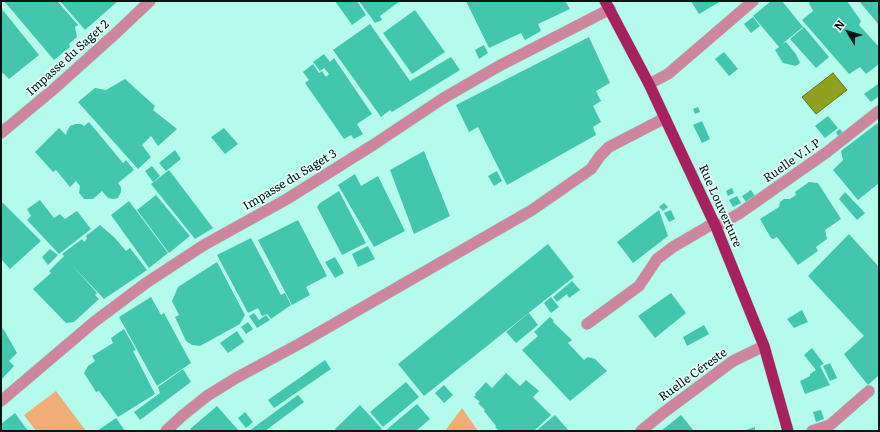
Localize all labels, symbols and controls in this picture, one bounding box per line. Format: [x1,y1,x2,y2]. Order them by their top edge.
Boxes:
north arrow [828,12,868,52]
text: N [829,16,848,33]
street label: Impasse du Saget 2 [24,17,112,99]
street label: Ruelle V.I.P [761,136,823,186]
street label: Impasse du Saget 3 [241,146,339,214]
street label: Rue Louverture [695,162,745,250]
street label: Ruelle Céreste [656,345,730,405]

